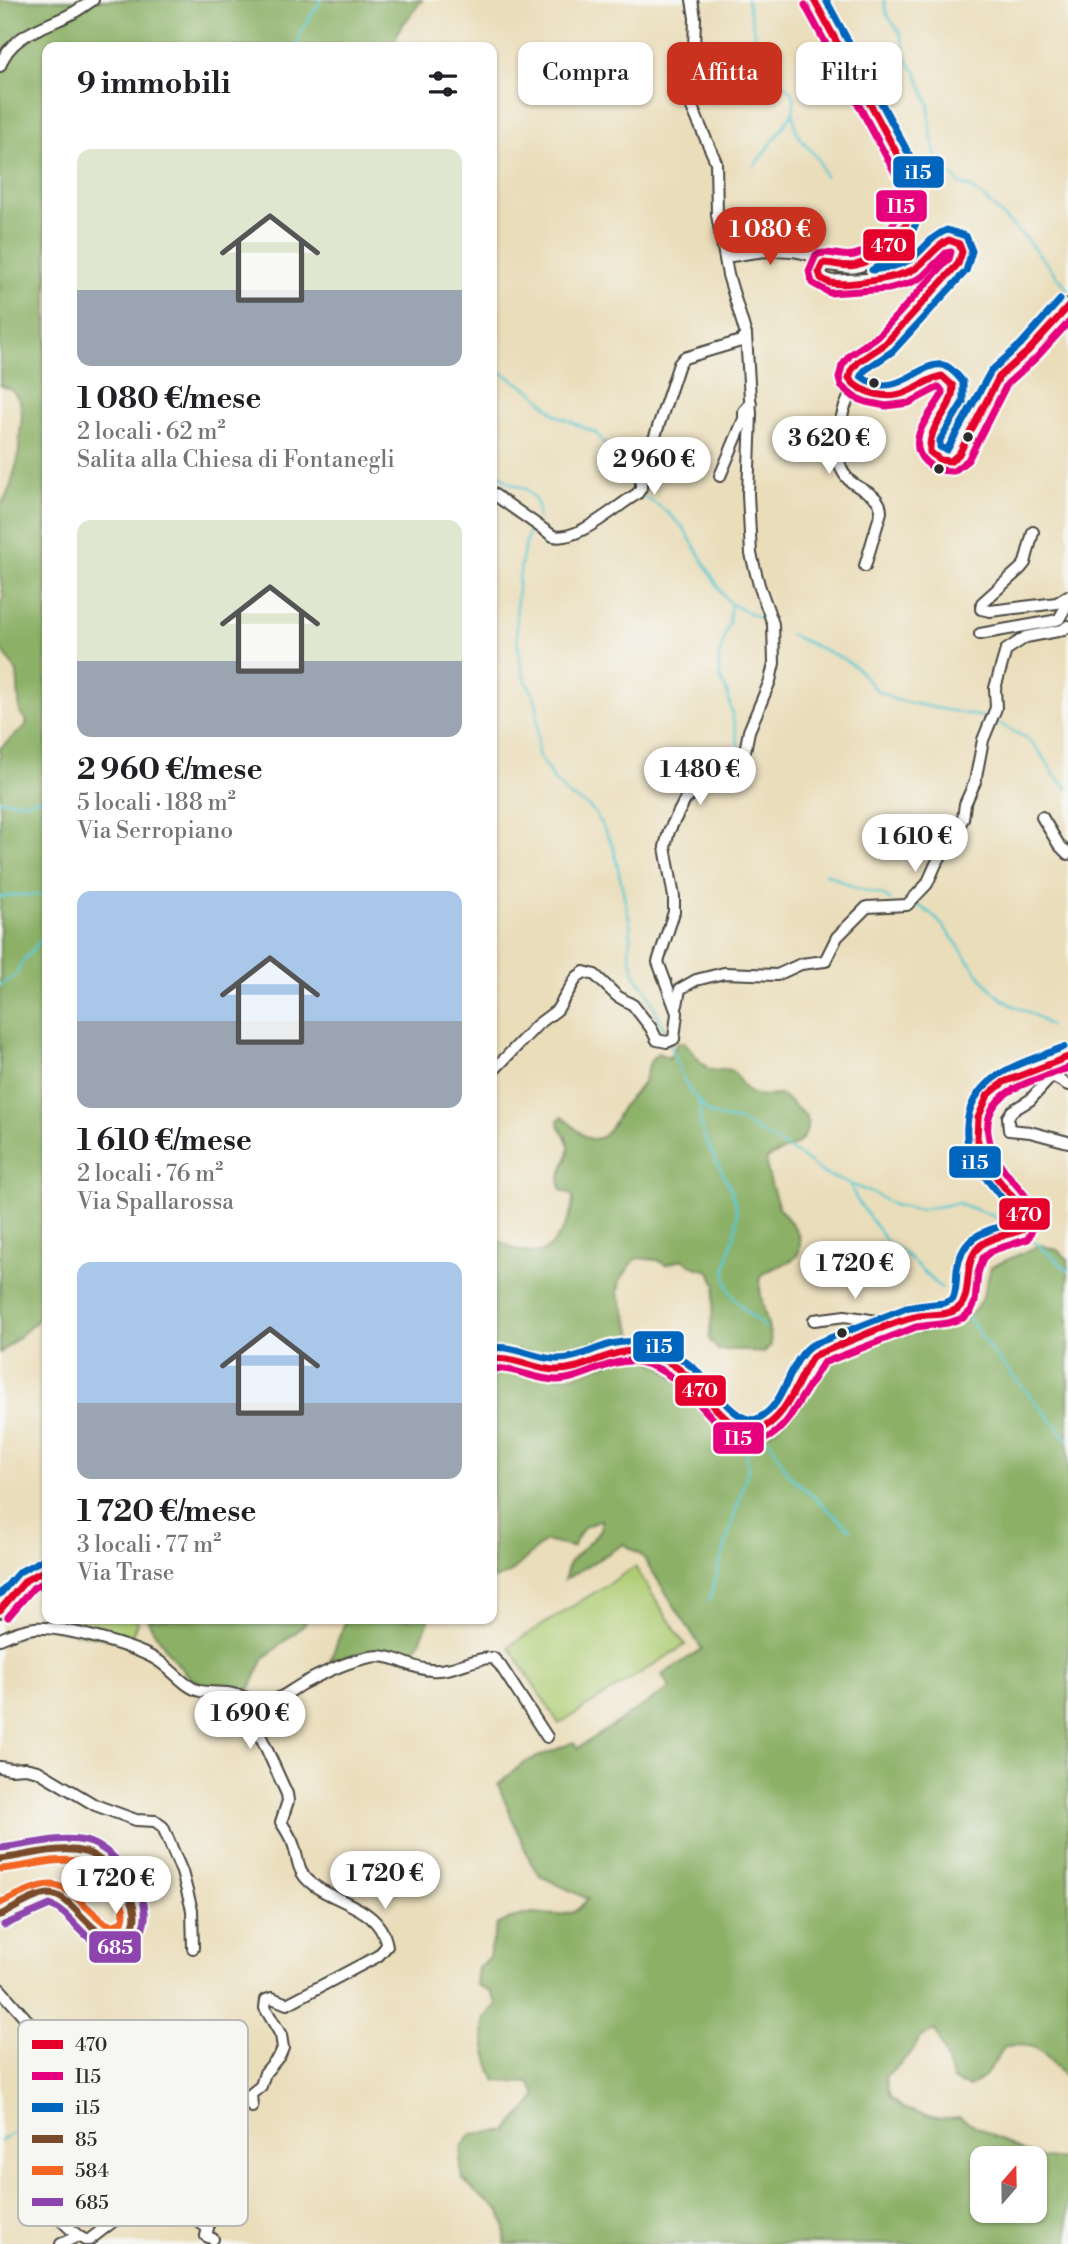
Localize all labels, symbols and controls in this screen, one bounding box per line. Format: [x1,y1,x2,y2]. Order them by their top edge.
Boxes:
chip: Compra [518,42,653,105]
chip: Affitta [667,42,782,105]
chip: Filtri [796,42,902,105]
text: 9 immobili [77,65,230,103]
icon: filters [424,65,462,103]
line badge: i15 [892,155,945,189]
text: i15 [905,161,932,185]
line badge: I15 [875,189,928,223]
icon: home [207,195,333,321]
text: I15 [887,195,915,219]
pin: 1 080 € [705,208,835,267]
text: 1 080 € [729,216,811,244]
line badge: 470 [862,228,916,262]
text: 470 [871,234,907,258]
unlabelled marker [867,376,881,390]
text: 1 080 €/mese [77,380,261,418]
pin: 3 620 € [764,416,894,476]
text: 2 locali · 62 m² [77,418,226,446]
text: 3 620 € [788,425,870,453]
unlabelled marker [961,430,975,444]
pin: 2 960 € [589,438,719,497]
text: Salita alla Chiesa di Fontanegli [77,446,395,474]
text: 2 960 € [613,446,695,474]
unlabelled marker [932,462,946,476]
icon: home [207,566,333,692]
pin: 1 480 € [635,748,765,807]
text: 2 960 €/mese [77,751,263,789]
text: 1 480 € [660,756,740,784]
text: 5 locali · 188 m² [77,789,236,817]
pin: 1 610 € [850,814,980,874]
text: Via Serropiano [77,817,233,845]
text: 1 610 € [878,823,952,851]
icon: home [207,937,333,1063]
text: 1 610 €/mese [77,1122,252,1160]
line badge: i15 [948,1145,1002,1179]
text: i15 [962,1151,989,1175]
text: 2 locali · 76 m² [77,1160,223,1188]
text: Via Spallarossa [77,1188,234,1216]
line badge: 470 [998,1197,1051,1231]
text: 470 [1006,1203,1042,1227]
pin: 1 720 € [790,1242,920,1301]
text: 1 720 € [816,1250,894,1278]
icon: home [207,1308,333,1434]
unlabelled marker [835,1326,849,1340]
line badge: i15 [632,1330,685,1363]
text: i15 [646,1335,673,1359]
line badge: 470 [674,1374,727,1407]
text: 470 [682,1379,718,1403]
line badge: I15 [712,1421,765,1455]
text: I15 [724,1427,752,1451]
text: 1 720 €/mese [77,1493,256,1531]
text: 3 locali · 77 m² [77,1531,221,1559]
text: Via Trase [77,1559,174,1587]
pin: 1 690 € [185,1692,315,1751]
text: 1 690 € [210,1700,290,1728]
pin: 1 720 € [320,1852,450,1911]
pin: 1 720 € [51,1856,181,1916]
text: 1 720 € [346,1860,424,1888]
text: 1 720 € [77,1865,155,1893]
line badge: 685 [88,1930,142,1964]
text: 685 [97,1936,133,1960]
legend [18,2020,248,2226]
text: 470 [75,2033,107,2057]
text: I15 [75,2065,101,2089]
text: i15 [75,2096,100,2120]
text: 85 [75,2128,97,2152]
north arrow [970,2146,1046,2222]
map controls [970,2146,1047,2223]
text: 584 [75,2159,109,2183]
text: 685 [75,2191,109,2215]

